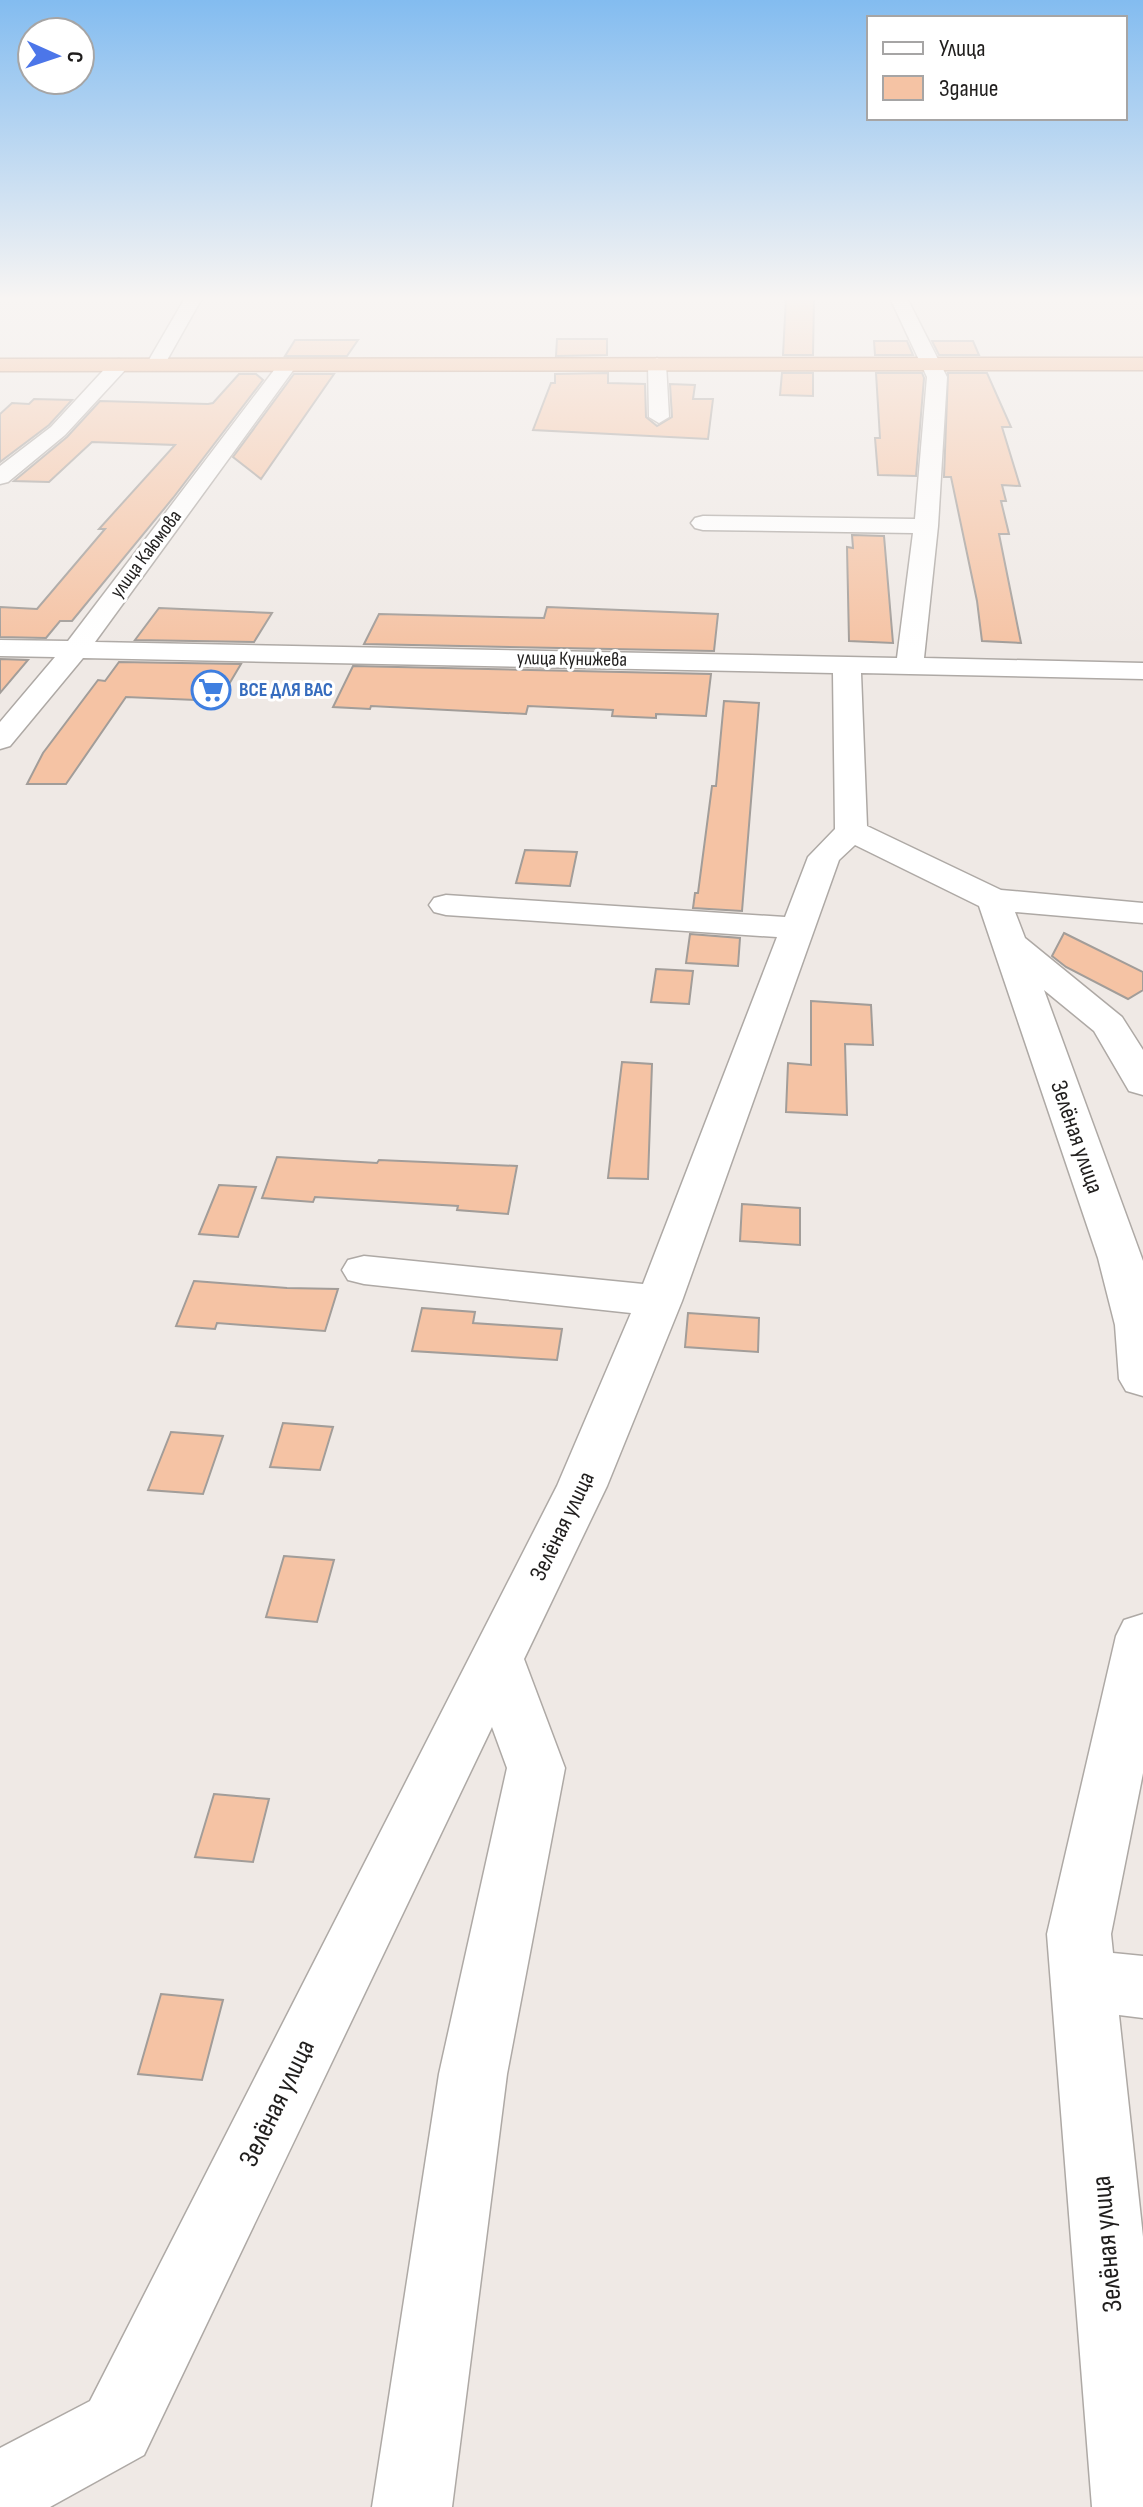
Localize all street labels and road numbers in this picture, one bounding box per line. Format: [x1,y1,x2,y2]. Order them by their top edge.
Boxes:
street label: улица Каюмова [105,505,187,603]
street label: улица Кунижева [517,646,627,672]
street label: Зелёная улица [1044,1077,1110,1197]
street label: Зелёная улица [523,1467,601,1585]
street label: Зелёная улица [232,2034,322,2172]
street label: Зелёная улица [1085,2174,1129,2314]

